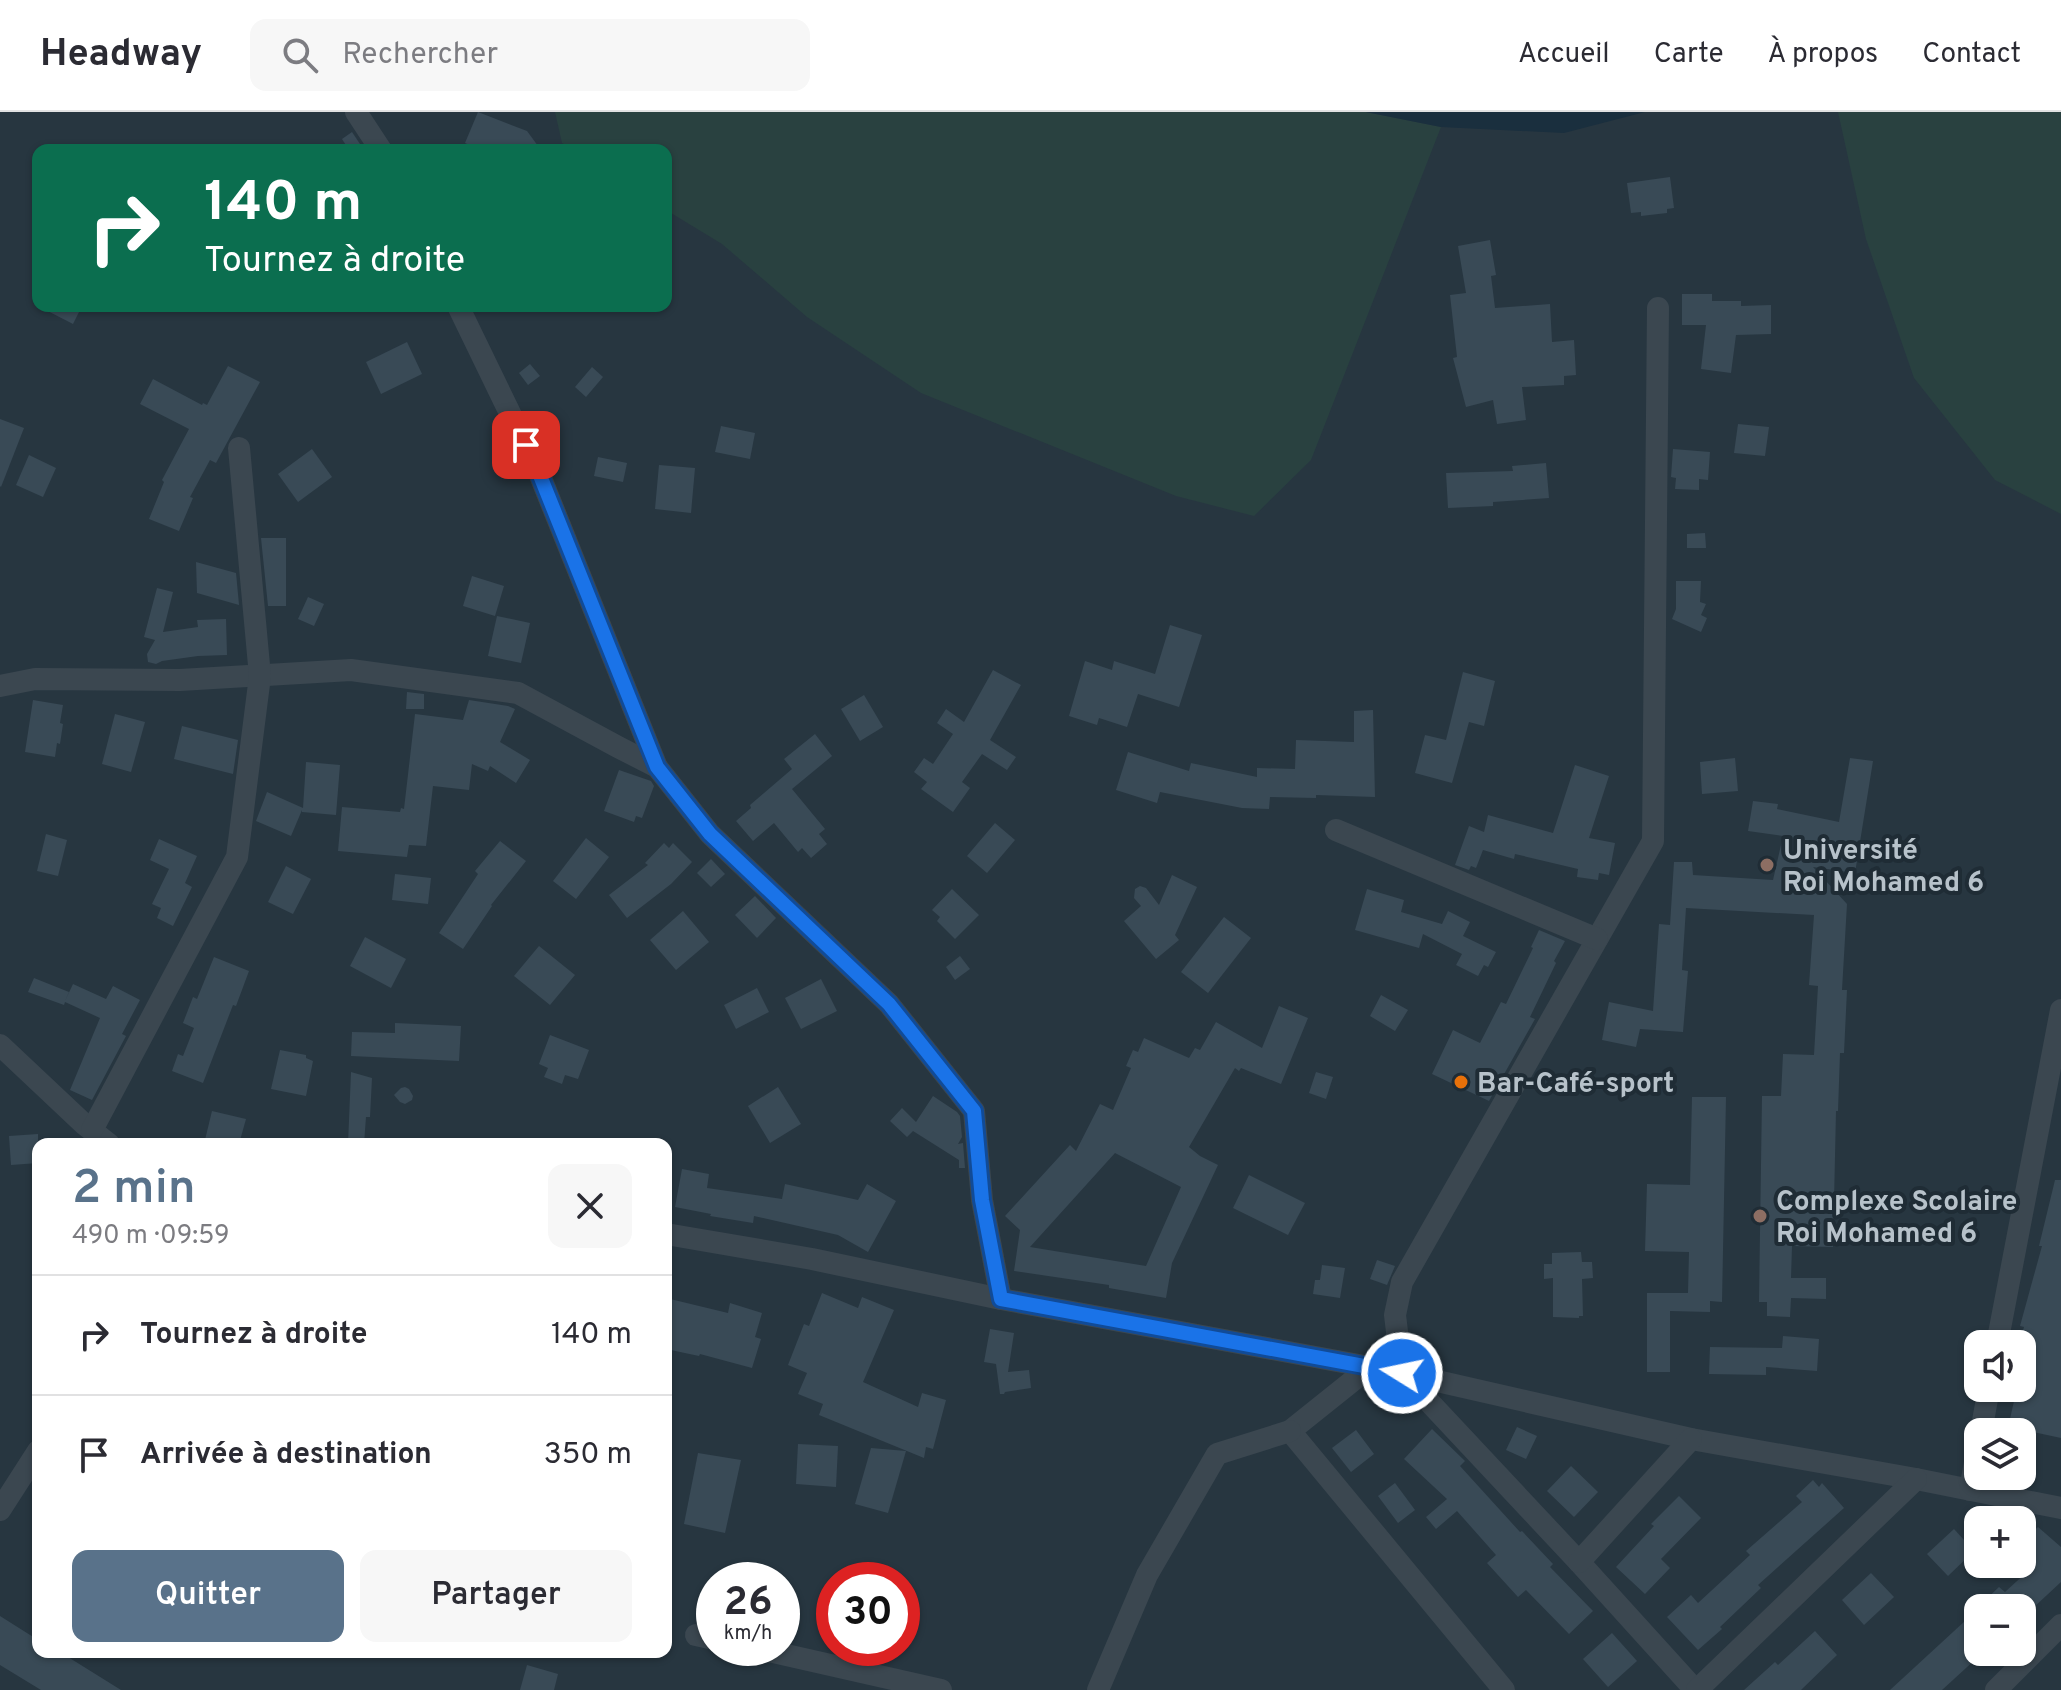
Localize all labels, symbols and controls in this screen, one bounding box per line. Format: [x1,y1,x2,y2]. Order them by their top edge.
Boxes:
search box [250,19,810,91]
text: Headway [40,31,202,80]
icon: search [278,33,322,77]
text: Rechercher [342,37,498,74]
text: Accueil [1518,37,1610,73]
text: Carte [1654,37,1724,73]
text: À propos [1768,37,1878,73]
text: Contact [1922,37,2021,73]
text: 140 m [204,170,362,240]
icon: right [72,176,176,280]
text: Tournez à droite [204,239,465,285]
pin [492,411,560,479]
icon: arrive [504,423,548,467]
place label: Université Roi Mohamed 6 [1783,834,1984,902]
marker: Université Roi Mohamed 6 [1758,856,1776,874]
place label: Bar-Café-sport [1477,1067,1674,1103]
marker: Bar-Café-sport [1452,1073,1470,1091]
text: 2 min [72,1160,196,1220]
button: close [548,1164,632,1248]
place label: Complexe Scolaire Roi Mohamed 6 [1776,1185,2017,1253]
marker: Complexe Scolaire Roi Mohamed 6 [1751,1207,1769,1225]
text: 490 m · 09:59 [72,1220,230,1253]
icon: right [72,1313,116,1357]
text: Tournez à droite [140,1317,368,1354]
text: 140 m [551,1317,632,1354]
map controls [1964,1330,2036,1666]
button: sound [1964,1330,2036,1402]
position arrow [1360,1331,1444,1415]
button: layers [1964,1418,2036,1490]
icon: arrive [72,1433,116,1477]
text: Arrivée à destination [140,1437,432,1474]
text: 350 m [544,1437,632,1474]
button: + [1964,1506,2036,1578]
button: Quitter [72,1550,344,1642]
button: Partager [360,1550,632,1642]
speed limit sign: 30 [816,1562,920,1666]
text: 26 [723,1579,773,1629]
button: − [1964,1594,2036,1666]
text: km/h [724,1621,772,1647]

